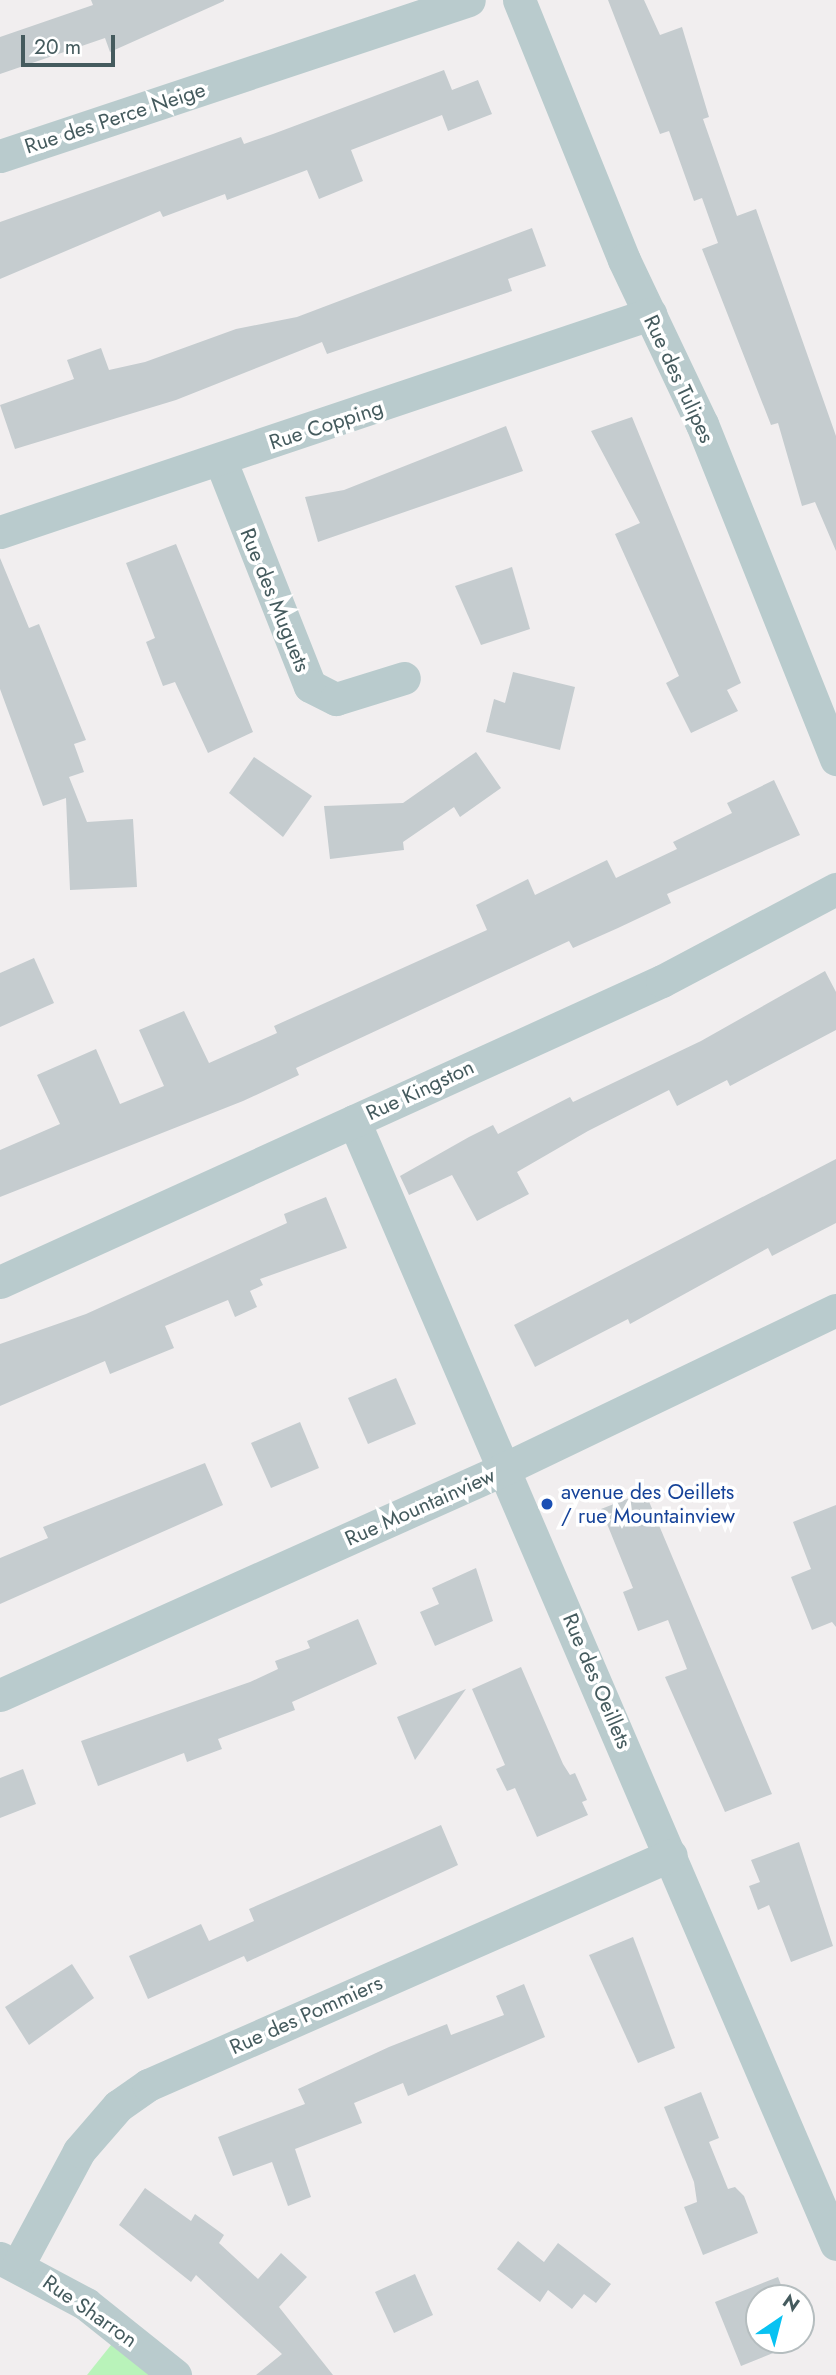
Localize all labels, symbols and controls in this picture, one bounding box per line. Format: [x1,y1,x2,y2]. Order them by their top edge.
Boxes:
scale bar [24,21,119,65]
text: 20 m [34,32,81,62]
street label: Rue des Perce Neige [21,77,209,159]
street label: Rue des Tulipes [638,311,720,447]
street label: Rue Copping [266,395,386,455]
street label: Rue des Muguets [235,524,315,676]
street label: Rue Kingston [362,1054,478,1126]
street label: Rue Mountainview [341,1463,499,1551]
place label: avenue des Oeillets / rue Mountainview [561,1479,735,1529]
marker: avenue des Oeillets / rue Mountainview [539,1496,555,1512]
street label: Rue des Oeillets [557,1610,637,1752]
street label: Rue des Pommiers [226,1970,386,2060]
street label: Rue Sharron [38,2269,142,2353]
north arrow [745,2284,815,2354]
text: N [777,2288,805,2318]

